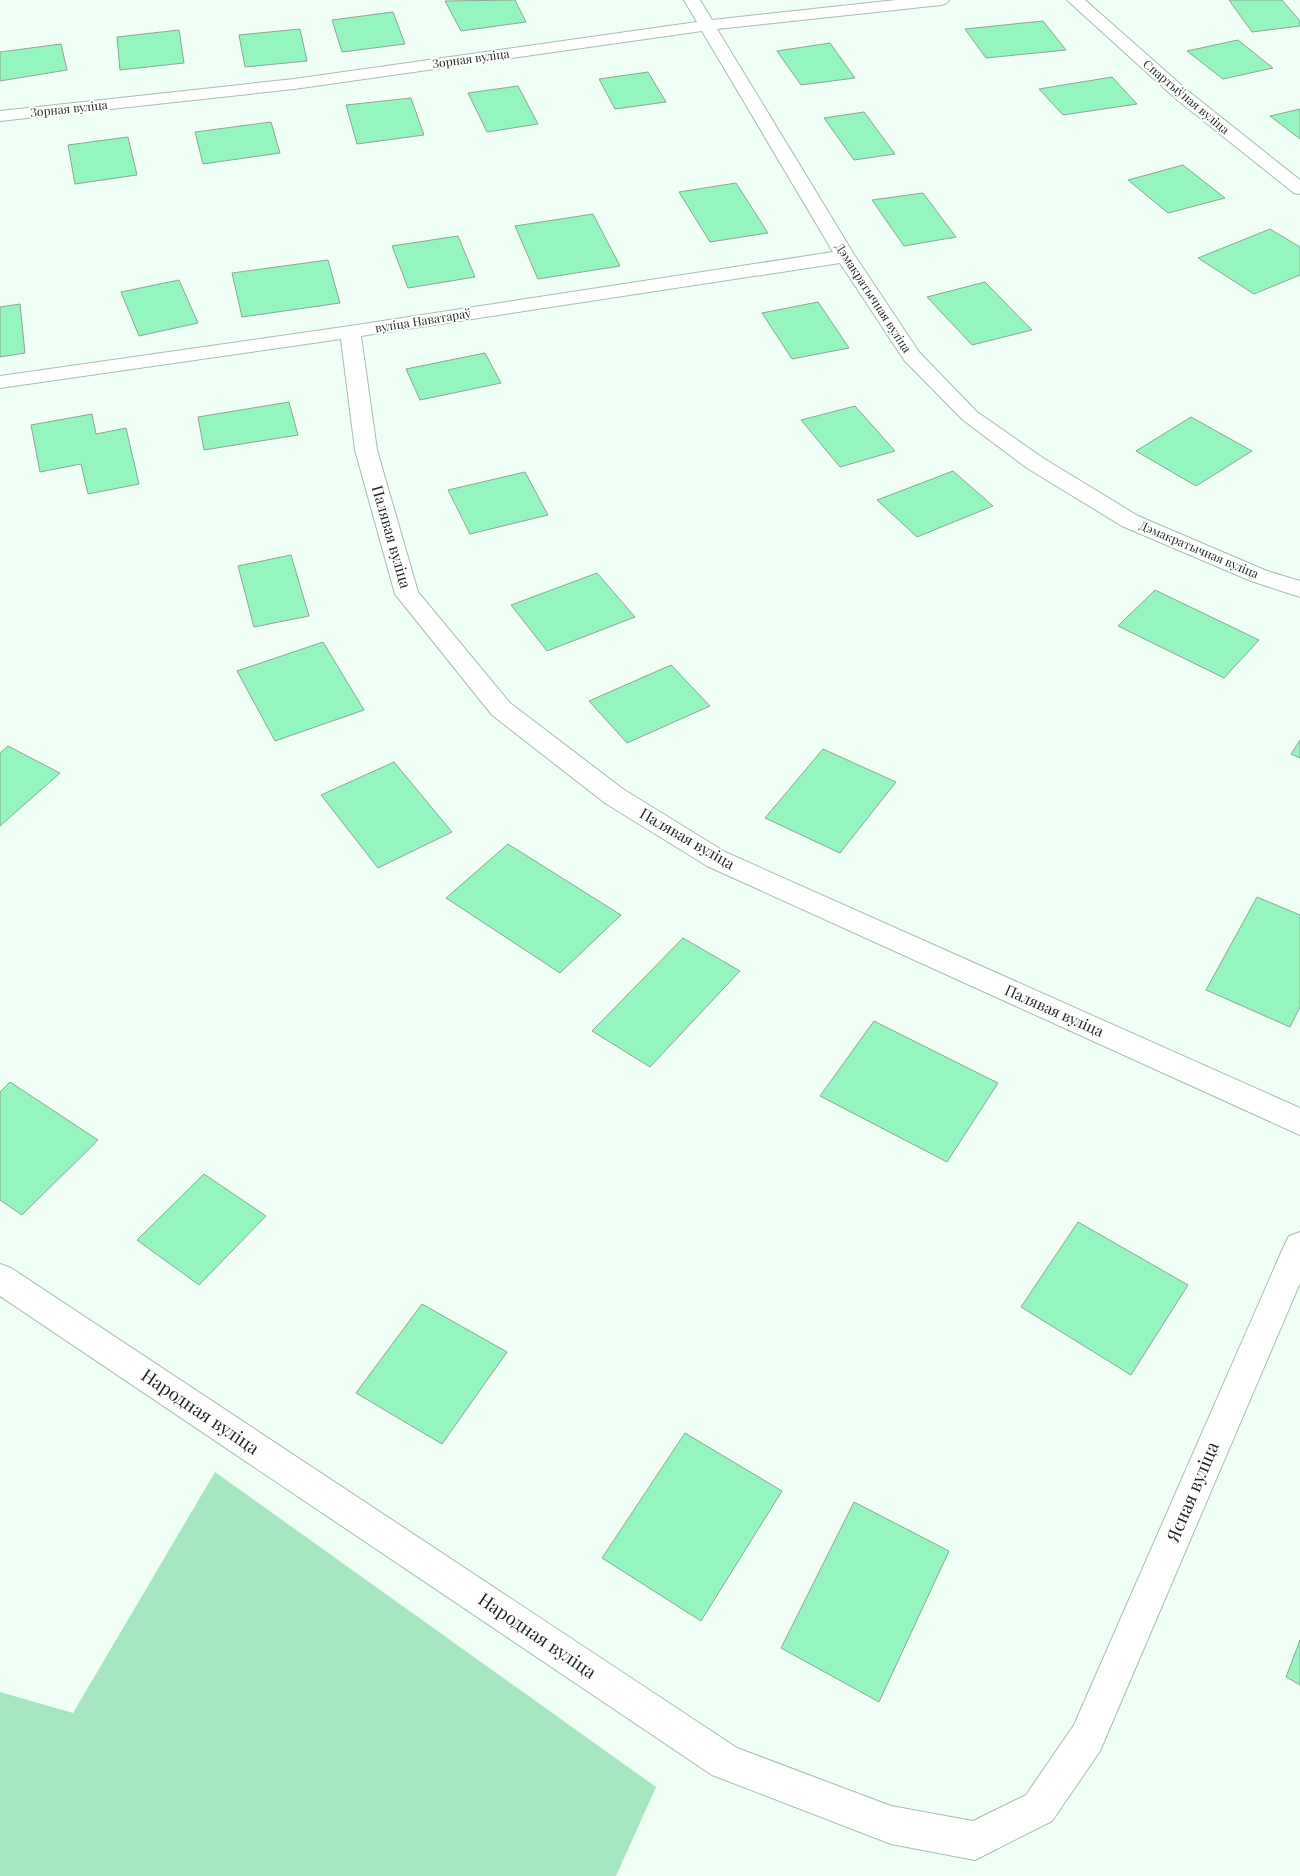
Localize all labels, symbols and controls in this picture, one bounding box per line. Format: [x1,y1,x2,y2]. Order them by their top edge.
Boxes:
street label: Зорная вуліца [431,45,510,71]
street label: Спартыўная вуліца [1140,55,1233,137]
street label: Зорная вуліца [29,96,108,120]
street label: Дэмакратычная вуліца [832,239,915,355]
street label: вуліца Наватараў [374,305,472,335]
street label: Палявая вуліца [368,483,416,591]
street label: Дэмакратычная вуліца [1137,517,1261,581]
street label: Палявая вуліца [636,803,739,874]
street label: Палявая вуліца [1002,979,1107,1041]
street label: Народная вуліца [137,1363,264,1460]
street label: Ясная вуліца [1160,1438,1224,1546]
street label: Народная вуліца [474,1587,601,1684]

